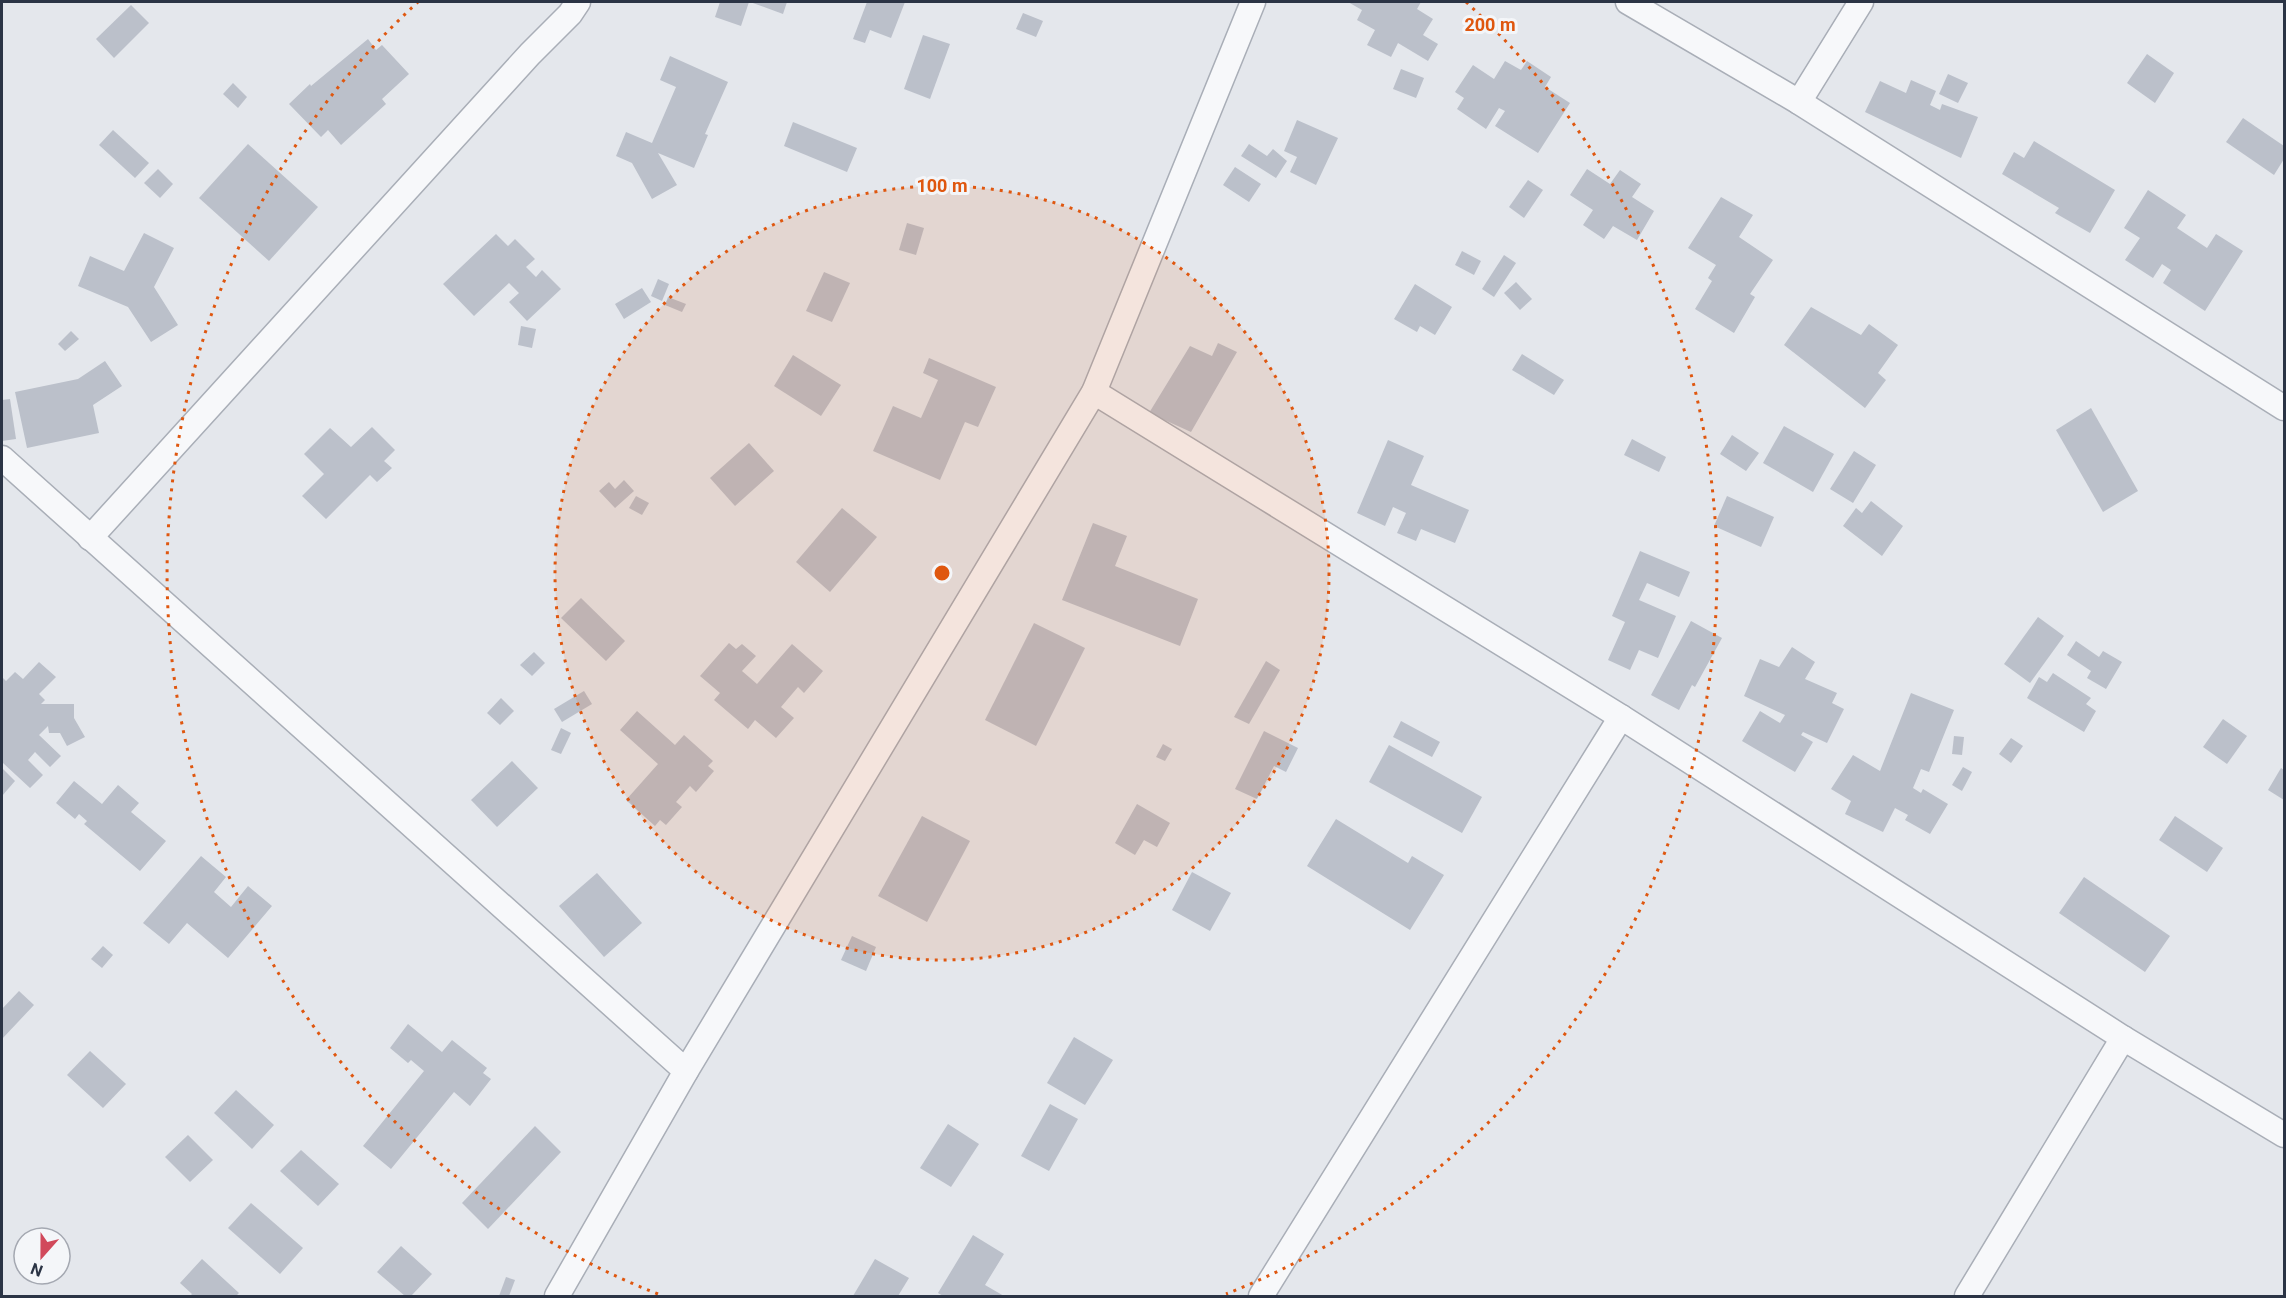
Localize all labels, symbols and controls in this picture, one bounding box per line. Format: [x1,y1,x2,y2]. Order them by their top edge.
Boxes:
text: 200 m [1464,14,1516,35]
text: 100 m [916,175,968,196]
centre of rings [932,563,952,583]
north arrow [12,1226,72,1286]
text: N [28,1259,45,1280]

